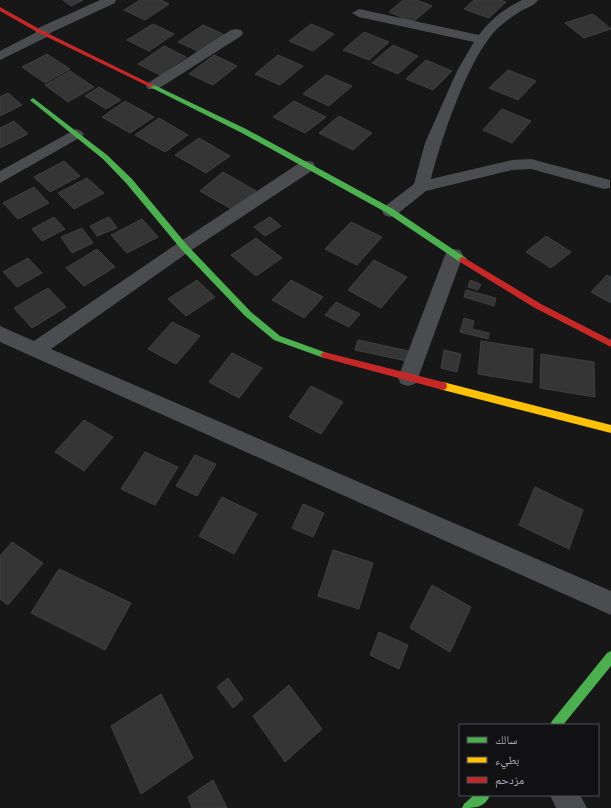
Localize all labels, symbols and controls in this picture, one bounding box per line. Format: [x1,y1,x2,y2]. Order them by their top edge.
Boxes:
legend [459,724,599,796]
text: سالك [495,732,517,747]
text: بطيء [495,752,519,770]
text: مزدحم [495,772,524,788]

